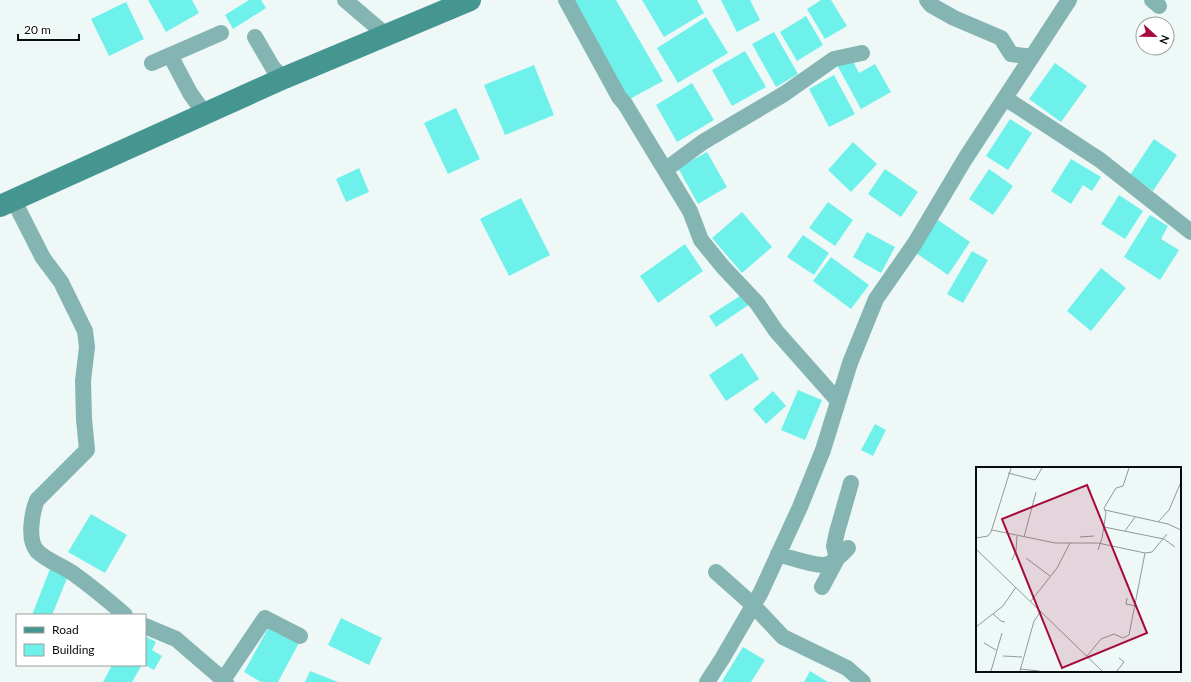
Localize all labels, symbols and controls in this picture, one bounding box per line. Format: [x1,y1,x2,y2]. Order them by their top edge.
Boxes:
scale bar [18,16,79,42]
north arrow [1135,16,1175,56]
text: 20 m [24,22,51,37]
text: N [1157,34,1172,46]
inset map [976,467,1181,672]
legend [16,614,146,666]
text: Road [52,622,79,637]
text: Building [52,642,95,657]

